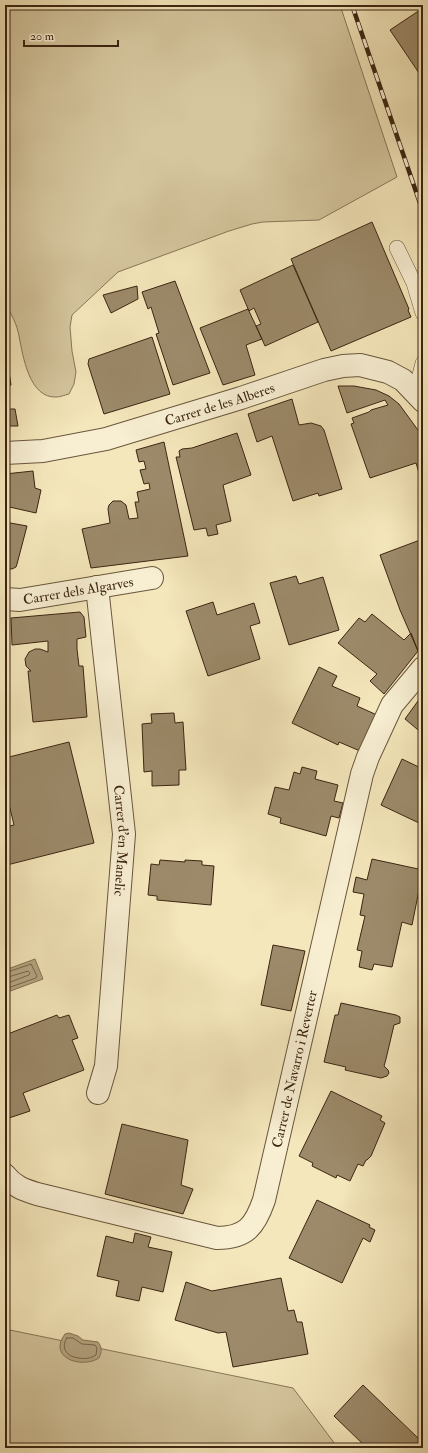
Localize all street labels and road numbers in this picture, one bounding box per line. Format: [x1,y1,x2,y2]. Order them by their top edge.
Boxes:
street label: Carrer de les Alberes [163,379,277,429]
street label: Carrer dels Algarves [22,573,135,608]
street label: Carrer d'en Manelic [110,784,133,897]
street label: Carrer de Navarro i Reverter [268,988,321,1149]

